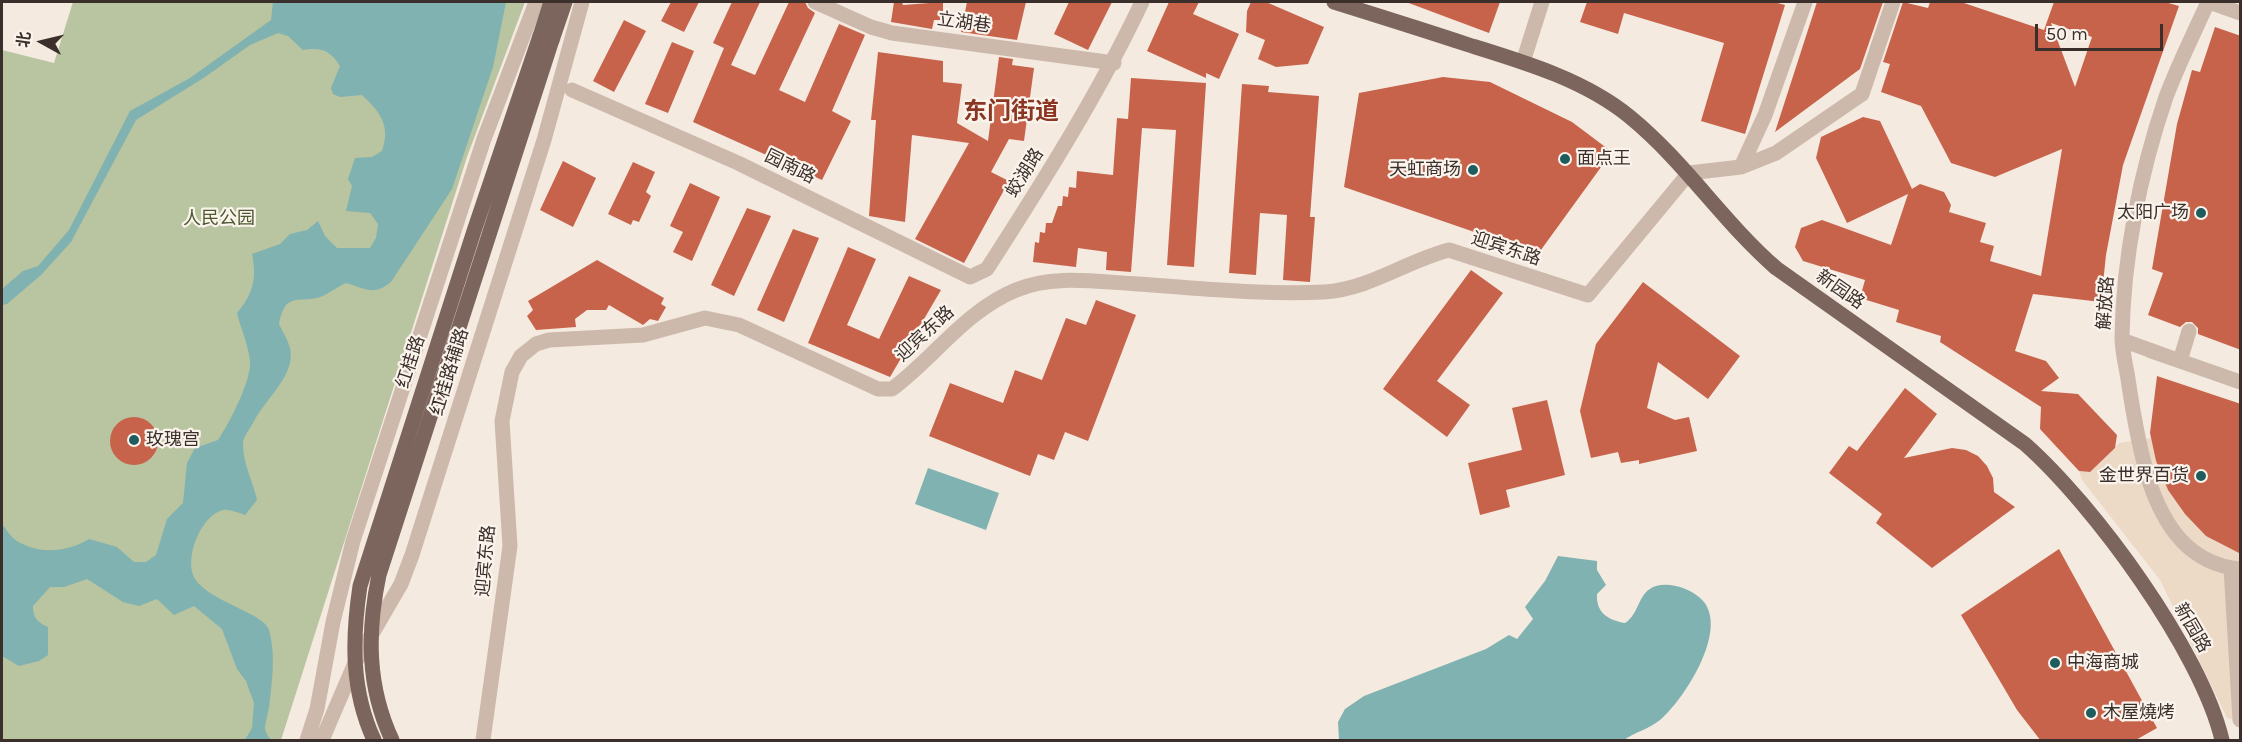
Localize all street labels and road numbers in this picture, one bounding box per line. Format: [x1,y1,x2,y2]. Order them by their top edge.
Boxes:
street label: 立湖巷 [936,9,992,37]
street label: 蛟湖路 [1002,144,1048,202]
street label: 园南路 [761,145,819,189]
street label: 迎宾东路 [1468,228,1544,270]
street label: 新园路 [1812,266,1868,314]
street label: 解放路 [2093,275,2119,331]
street label: 迎宾东路 [891,302,959,366]
street label: 红桂路辅路 [427,326,473,418]
street label: 红桂路 [392,333,430,391]
street label: 迎宾东路 [472,524,500,598]
street label: 新园路 [2169,599,2215,657]

